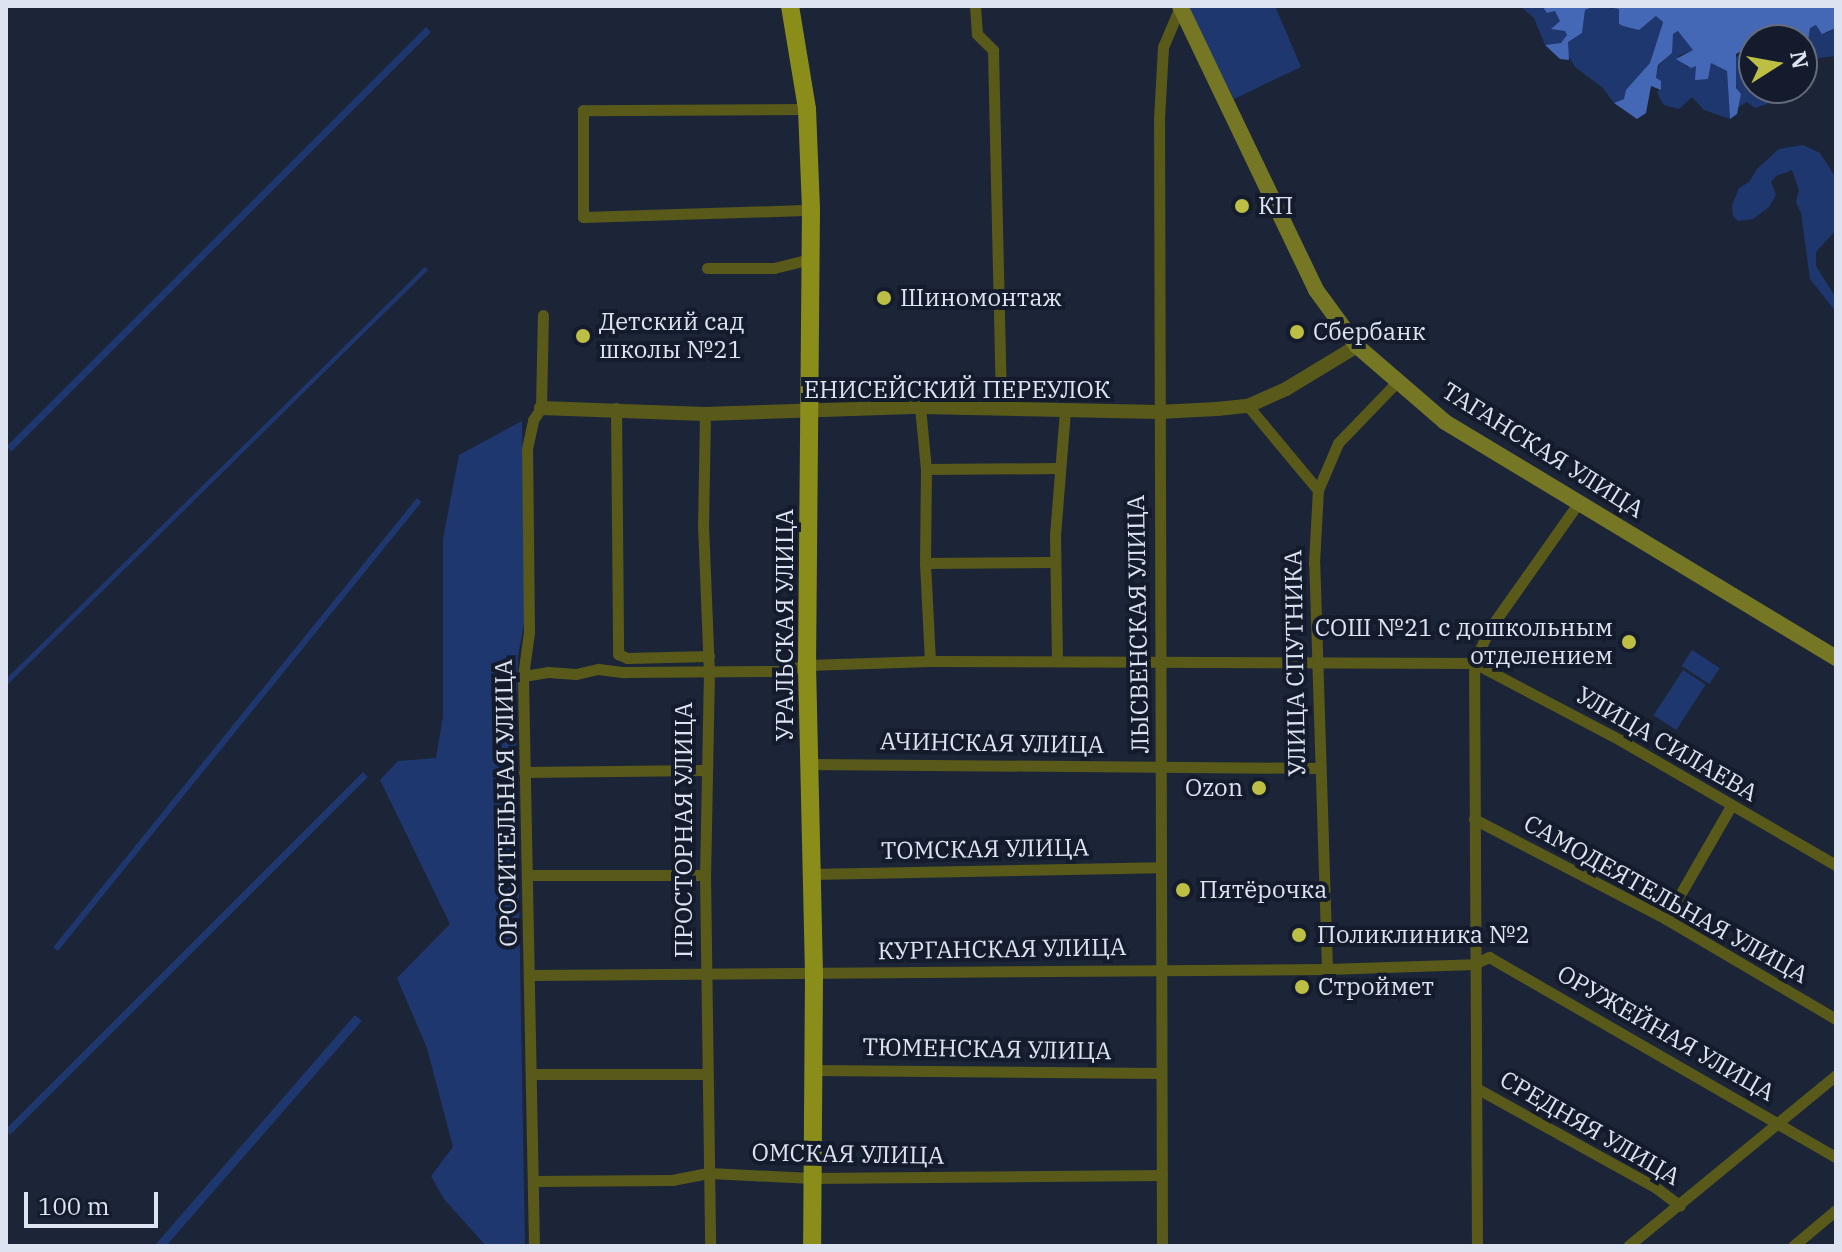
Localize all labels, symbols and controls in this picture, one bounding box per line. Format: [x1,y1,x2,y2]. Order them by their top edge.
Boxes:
north arrow [1738,24,1818,104]
text: N [1784,48,1816,71]
place label: КП [1258,192,1293,220]
marker: КП [1233,197,1251,215]
place label: Шиномонтаж [900,284,1062,312]
marker: Шиномонтаж [875,289,893,307]
place label: Детский сад школы №21 [599,308,744,364]
place label: Сбербанк [1313,318,1426,346]
marker: Сбербанк [1288,323,1306,341]
marker: Детский сад школы №21 [574,327,592,345]
street label: ЕНИСЕЙСКИЙ ПЕРЕУЛОК [804,376,1110,404]
street label: ТАГАНСКАЯ УЛИЦА [1437,376,1649,524]
street label: ЛЫСВЕНСКАЯ УЛИЦА [1121,494,1155,754]
street label: УРАЛЬСКАЯ УЛИЦА [771,509,799,741]
street label: УЛИЦА СПУТНИКА [1279,549,1311,777]
place label: СОШ №21 с дошкольным отделением [1315,614,1613,670]
marker: СОШ №21 с дошкольным отделением [1620,633,1638,651]
street label: ОРОСИТЕЛЬНАЯ УЛИЦА [489,659,523,947]
street label: УЛИЦА СИЛАЕВА [1571,680,1763,808]
street label: ПРОСТОРНАЯ УЛИЦА [670,702,698,958]
street label: АЧИНСКАЯ УЛИЦА [880,727,1104,759]
place label: Ozon [1185,774,1243,802]
marker: Ozon [1250,779,1268,797]
street label: САМОДЕЯТЕЛЬНАЯ УЛИЦА [1519,809,1813,989]
street label: ТОМСКАЯ УЛИЦА [881,833,1089,865]
place label: Пятёрочка [1199,876,1327,904]
marker: Пятёрочка [1174,881,1192,899]
place label: Поликлиника №2 [1317,921,1530,949]
marker: Поликлиника №2 [1288,924,1310,946]
street label: КУРГАНСКАЯ УЛИЦА [877,932,1127,966]
street label: ОРУЖЕЙНАЯ УЛИЦА [1552,959,1780,1107]
place label: Строймет [1318,973,1434,1001]
marker: Строймет [1293,978,1311,996]
street label: ТЮМЕНСКАЯ УЛИЦА [862,1032,1112,1066]
street label: СРЕДНЯЯ УЛИЦА [1495,1065,1685,1191]
street label: ОМСКАЯ УЛИЦА [751,1138,945,1170]
scale bar [28,1176,162,1226]
text: 100 m [38,1190,110,1222]

